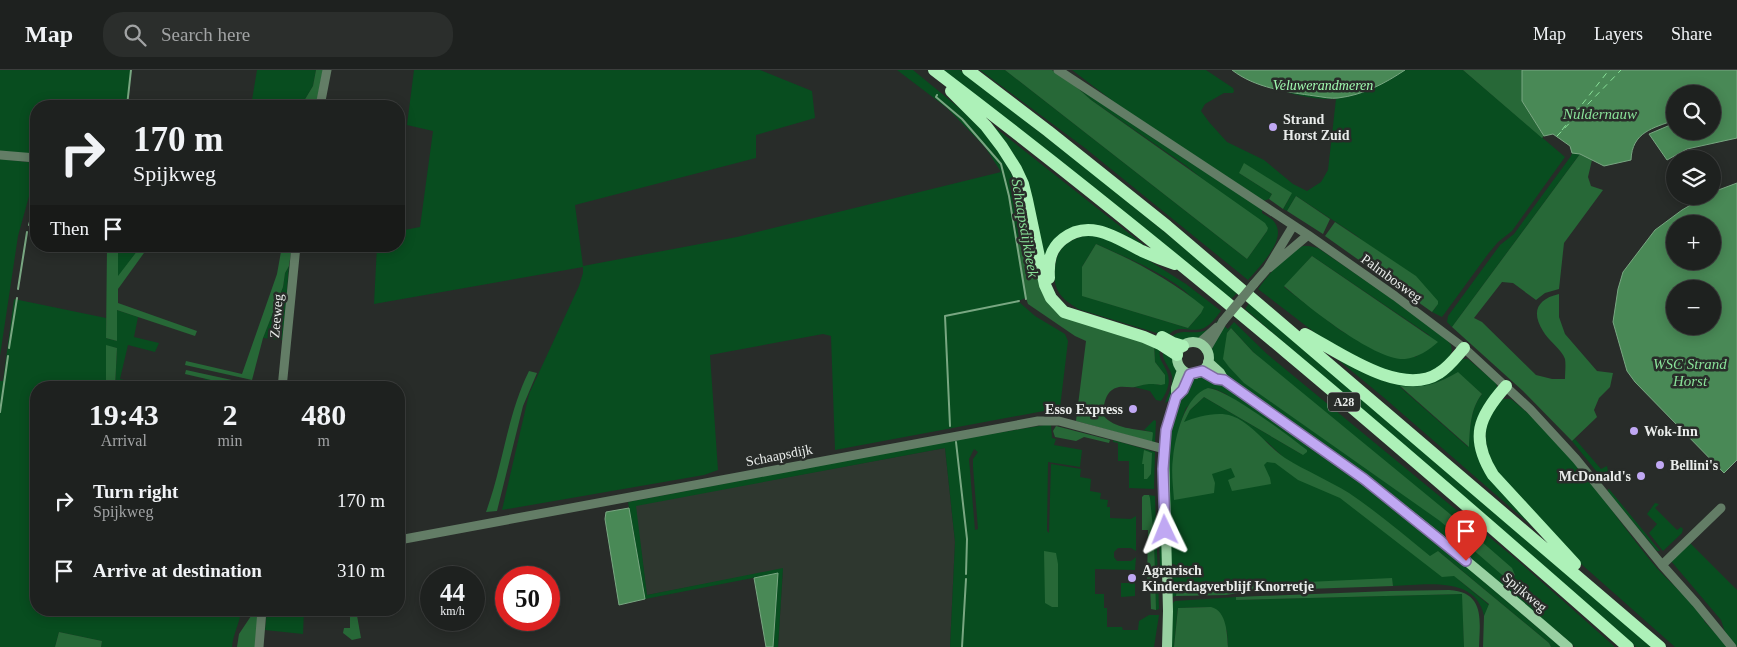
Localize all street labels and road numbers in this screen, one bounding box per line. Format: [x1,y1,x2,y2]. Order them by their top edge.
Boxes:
street label: Palmbosweg [1358,251,1425,306]
street label: Zeeweg [267,293,286,339]
road number: A28 [1328,392,1360,412]
street label: Schaapsdijk [744,442,814,469]
street label: Spijkweg [1500,570,1550,615]

